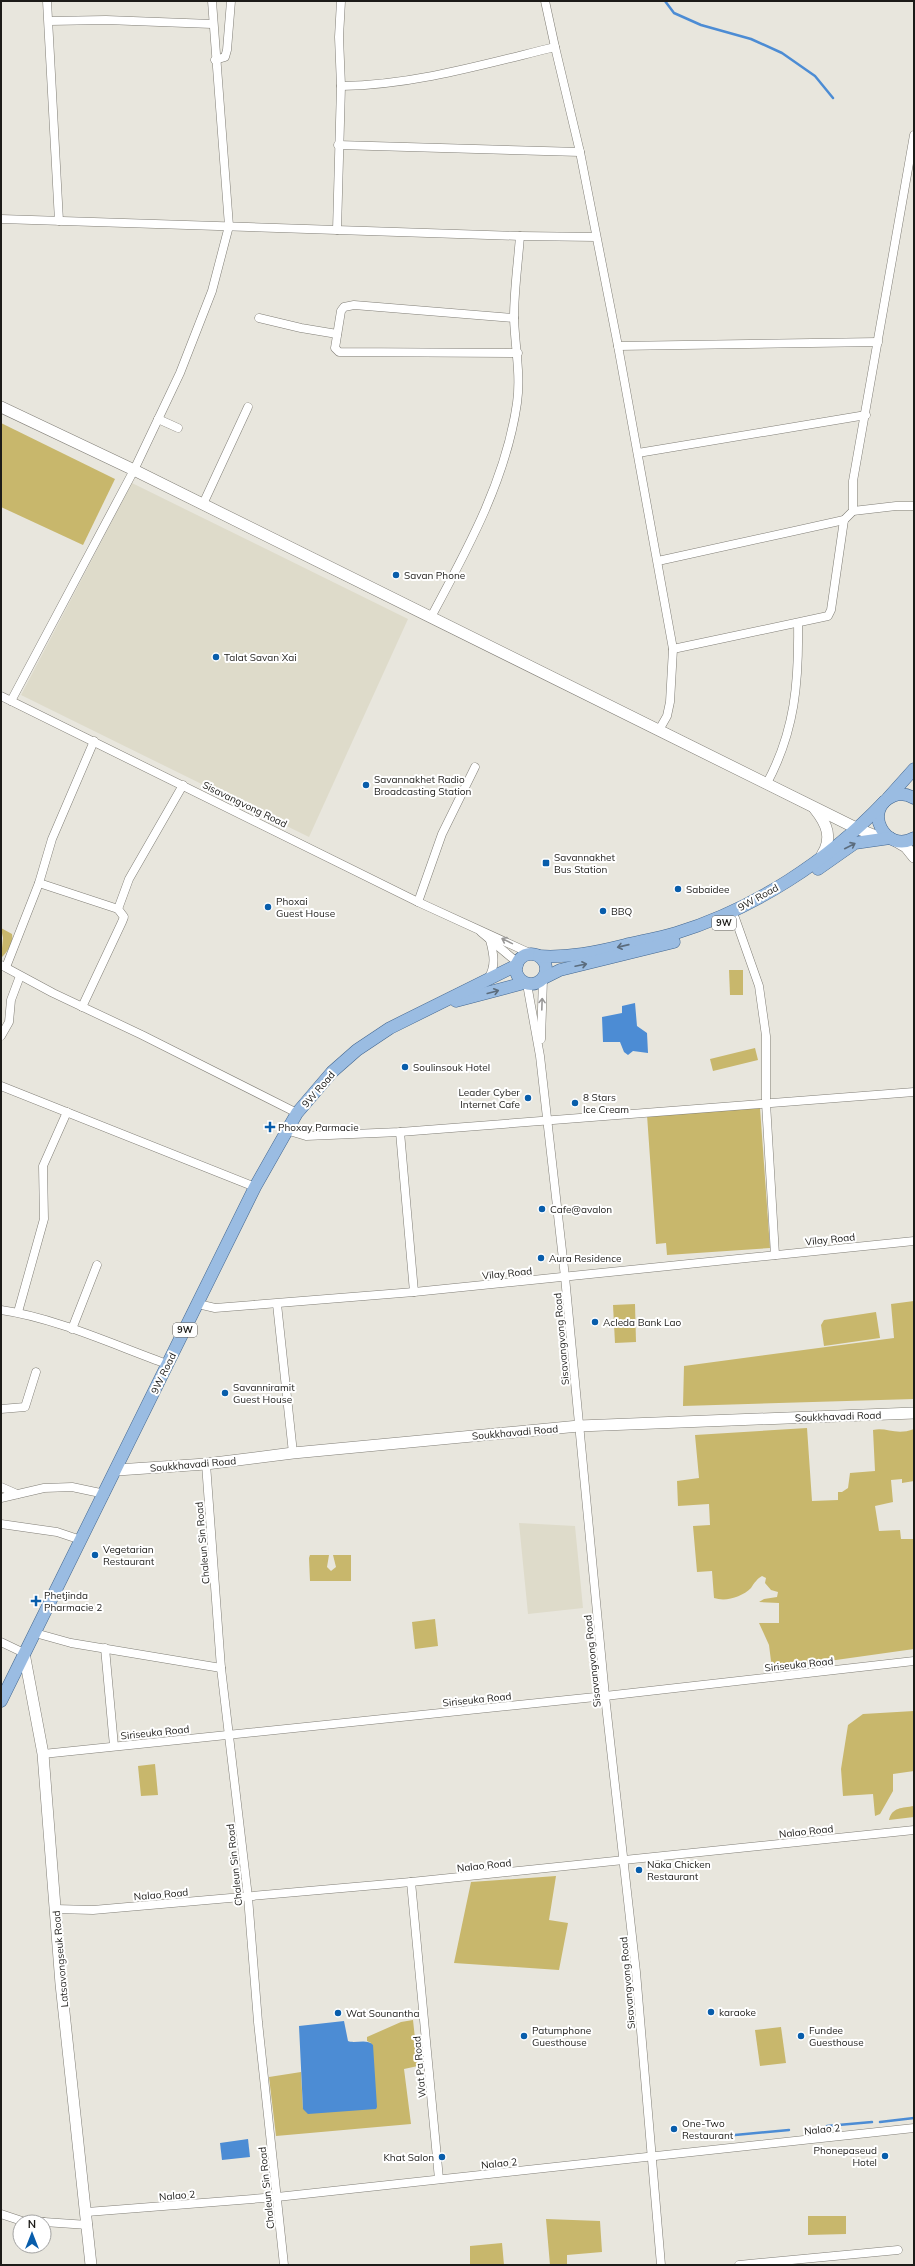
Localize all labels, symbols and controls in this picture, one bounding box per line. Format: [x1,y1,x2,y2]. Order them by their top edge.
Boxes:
place label: Savan Phone [404,569,465,582]
marker: Savan Phone [391,570,401,580]
place label: Talat Savan Xai [224,651,297,664]
marker: Talat Savan Xai [211,652,221,662]
place label: Savannakhet Radio Broadcasting Station [374,773,472,798]
street label: Sisavangvong Road [200,778,289,831]
marker: Savannakhet Radio Broadcasting Station [361,780,371,790]
one-way arrow [844,842,856,849]
place label: Savannakhet Bus Station [554,851,616,876]
marker: Savannakhet Bus Station [541,858,551,868]
street label: 9W Road [736,881,781,914]
place label: Sabaidee [686,883,730,896]
marker: Sabaidee [673,884,683,894]
place label: Phoxai Guest House [276,895,335,920]
marker: Phoxai Guest House [263,902,273,912]
place label: BBQ [611,905,633,918]
marker: BBQ [598,906,608,916]
road number: 9W [712,916,736,930]
one-way arrow [501,937,513,944]
one-way arrow [617,942,630,950]
one-way arrow [574,961,587,969]
one-way arrow [486,987,499,995]
one-way arrow [538,998,546,1011]
place label: Soulinsouk Hotel [413,1061,490,1074]
marker: Soulinsouk Hotel [400,1062,410,1072]
street label: 9W Road [299,1068,338,1110]
place label: Leader Cyber Internet Cafe [458,1086,520,1111]
place label: 8 Stars Ice Cream [583,1091,629,1116]
marker: Leader Cyber Internet Cafe [523,1093,533,1103]
marker: 8 Stars Ice Cream [570,1098,580,1108]
place label: Phoxay Parmacie [278,1121,359,1134]
marker: Phoxay Parmacie [265,1122,275,1132]
place label: Cafe@avalon [550,1203,612,1216]
marker: Cafe@avalon [537,1204,547,1214]
street label: Vilay Road [804,1230,856,1249]
place label: Aura Residence [549,1252,622,1265]
marker: Aura Residence [536,1253,546,1263]
street label: Vilay Road [481,1264,533,1283]
street label: Sisavangvong Road [551,1292,572,1386]
place label: Acleda Bank Lao [603,1316,682,1329]
marker: Acleda Bank Lao [590,1317,600,1327]
road number: 9W [173,1323,197,1337]
street label: 9W Road [148,1350,179,1396]
place label: Savanniramit Guest House [233,1381,295,1406]
marker: Savanniramit Guest House [220,1388,230,1398]
street label: Soukkhavadi Road [795,1408,881,1425]
street label: Soukkhavadi Road [471,1422,559,1443]
street label: Soukkhavadi Road [149,1454,237,1475]
street label: Chaleun Sin Road [192,1501,213,1585]
place label: Vegetarian Restaurant [103,1543,155,1568]
marker: Vegetarian Restaurant [90,1550,100,1560]
place label: Phetjinda Pharmacie 2 [44,1589,102,1614]
marker: Phetjinda Pharmacie 2 [31,1596,41,1606]
street label: Sisavangvong Road [581,1614,604,1708]
street label: Siriseuka Road [764,1654,834,1675]
street label: Siriseuka Road [442,1689,512,1710]
street label: Siriseuka Road [120,1722,190,1743]
street label: Nalao Road [778,1822,834,1841]
street label: Chaleun Sin Road [224,1823,245,1907]
street label: Nalao Road [456,1856,512,1875]
place label: Naka Chicken Restaurant [647,1858,711,1883]
marker: Naka Chicken Restaurant [634,1865,644,1875]
street label: Nalao Road [133,1886,189,1903]
street label: Latsavongseuk Road [50,1910,71,2008]
street label: Sisavangvong Road [617,1936,638,2030]
place label: karaoke [719,2006,756,2019]
place label: Wat Sounantha [346,2007,419,2020]
marker: karaoke [706,2007,716,2017]
marker: Wat Sounantha [333,2008,343,2018]
place label: Patumphone Guesthouse [532,2024,591,2049]
place label: Fundee Guesthouse [809,2024,864,2049]
marker: Patumphone Guesthouse [519,2031,529,2041]
marker: Fundee Guesthouse [796,2031,806,2041]
street label: Wat Pa Road [410,2035,429,2098]
place label: One-Two Restaurant [682,2117,734,2142]
street label: Nalao 2 [803,2121,841,2138]
marker: One-Two Restaurant [669,2124,679,2134]
place label: Phonepaseud Hotel [813,2144,877,2169]
street label: Chaleun Sin Road [256,2146,277,2230]
place label: Khat Salon [384,2151,434,2164]
marker: Phonepaseud Hotel [880,2151,890,2161]
marker: Khat Salon [437,2152,447,2162]
street label: Nalao 2 [480,2155,518,2172]
street label: Nalao 2 [158,2187,196,2204]
north arrow [12,2214,52,2254]
text: N [28,2217,36,2231]

